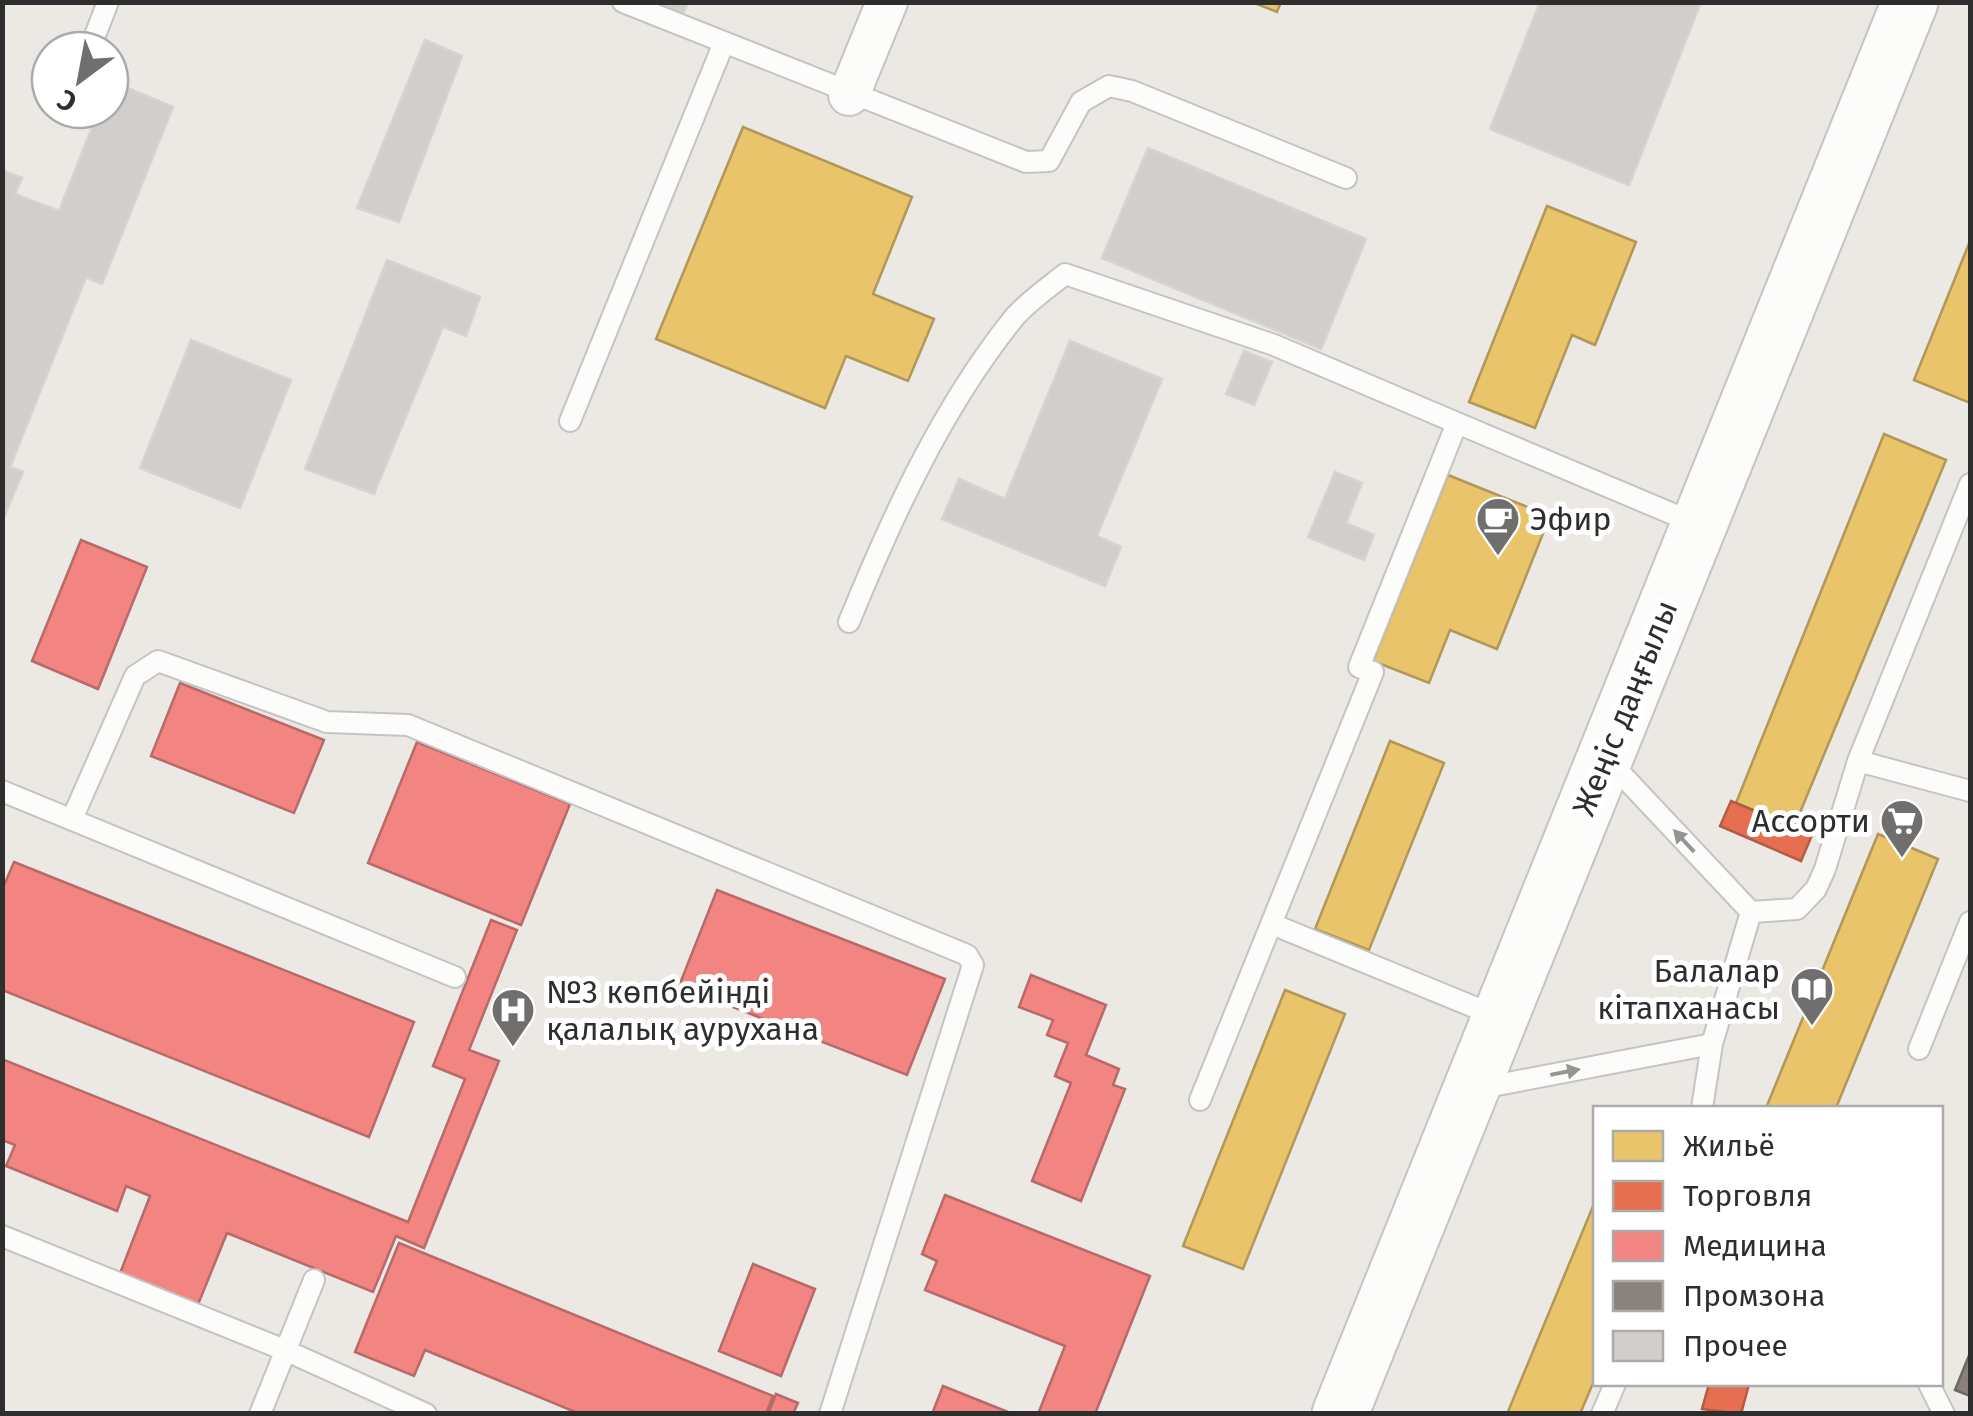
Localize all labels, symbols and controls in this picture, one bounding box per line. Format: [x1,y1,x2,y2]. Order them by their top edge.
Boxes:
north arrow [30,30,130,130]
text: С [51,83,83,119]
cafe icon: Эфир [1475,496,1521,557]
place label: Эфир [1530,500,1612,538]
street label: Жеңіс даңғылы [1565,595,1685,821]
supermarket icon: Ассорти [1879,798,1925,859]
place label: Ассорти [1752,802,1870,840]
one-way arrow [1673,829,1696,853]
place label: Балалар кітапханасы [1597,952,1780,1027]
library icon: Балалар кітапханасы [1789,966,1835,1027]
place label: №3 көпбейінді қалалық аурухана [546,973,819,1048]
hospital icon: №3 көпбейінді қалалық аурухана [490,987,536,1048]
one-way arrow [1550,1063,1581,1079]
legend [1593,1106,1943,1386]
text: Жильё [1683,1128,1775,1164]
text: Торговля [1683,1178,1812,1214]
text: Медицина [1683,1228,1827,1264]
text: Промзона [1683,1278,1825,1314]
text: Прочее [1683,1328,1788,1364]

